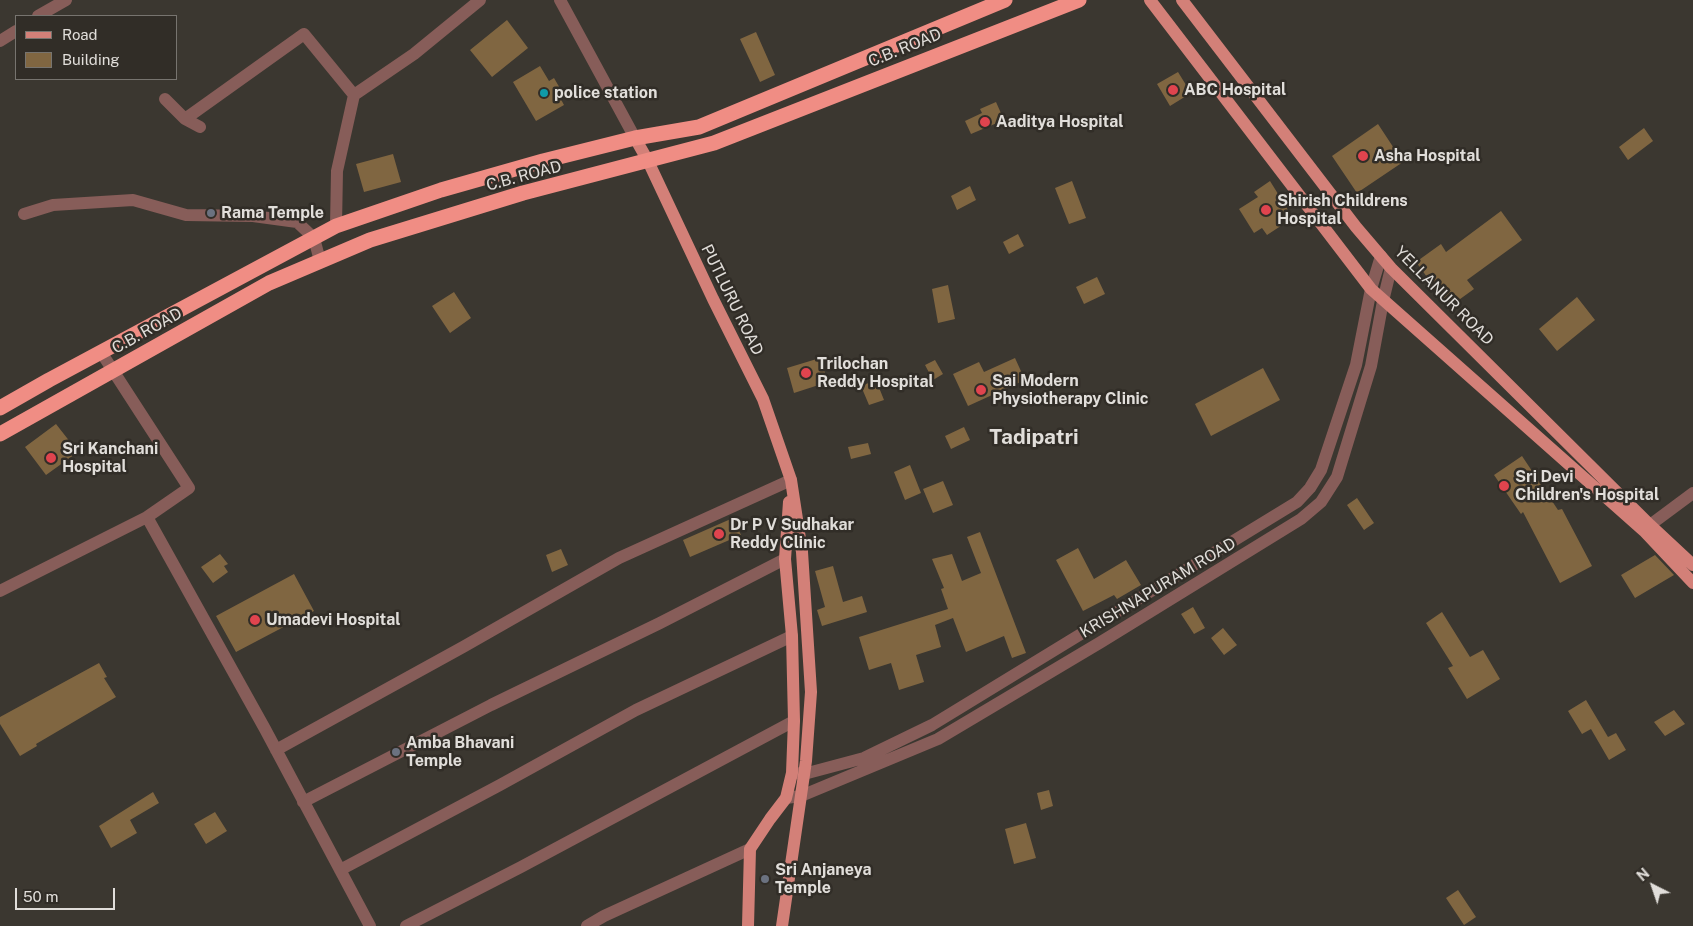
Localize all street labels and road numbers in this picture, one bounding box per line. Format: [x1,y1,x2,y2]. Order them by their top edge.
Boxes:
street label: C.B. ROAD [866,25,944,71]
street label: C.B. ROAD [484,157,564,195]
street label: PUTLURU ROAD [697,241,767,359]
street label: YELLANUR ROAD [1391,243,1497,349]
street label: C.B. ROAD [109,304,185,358]
street label: KRISHNAPURAM ROAD [1077,534,1239,642]

